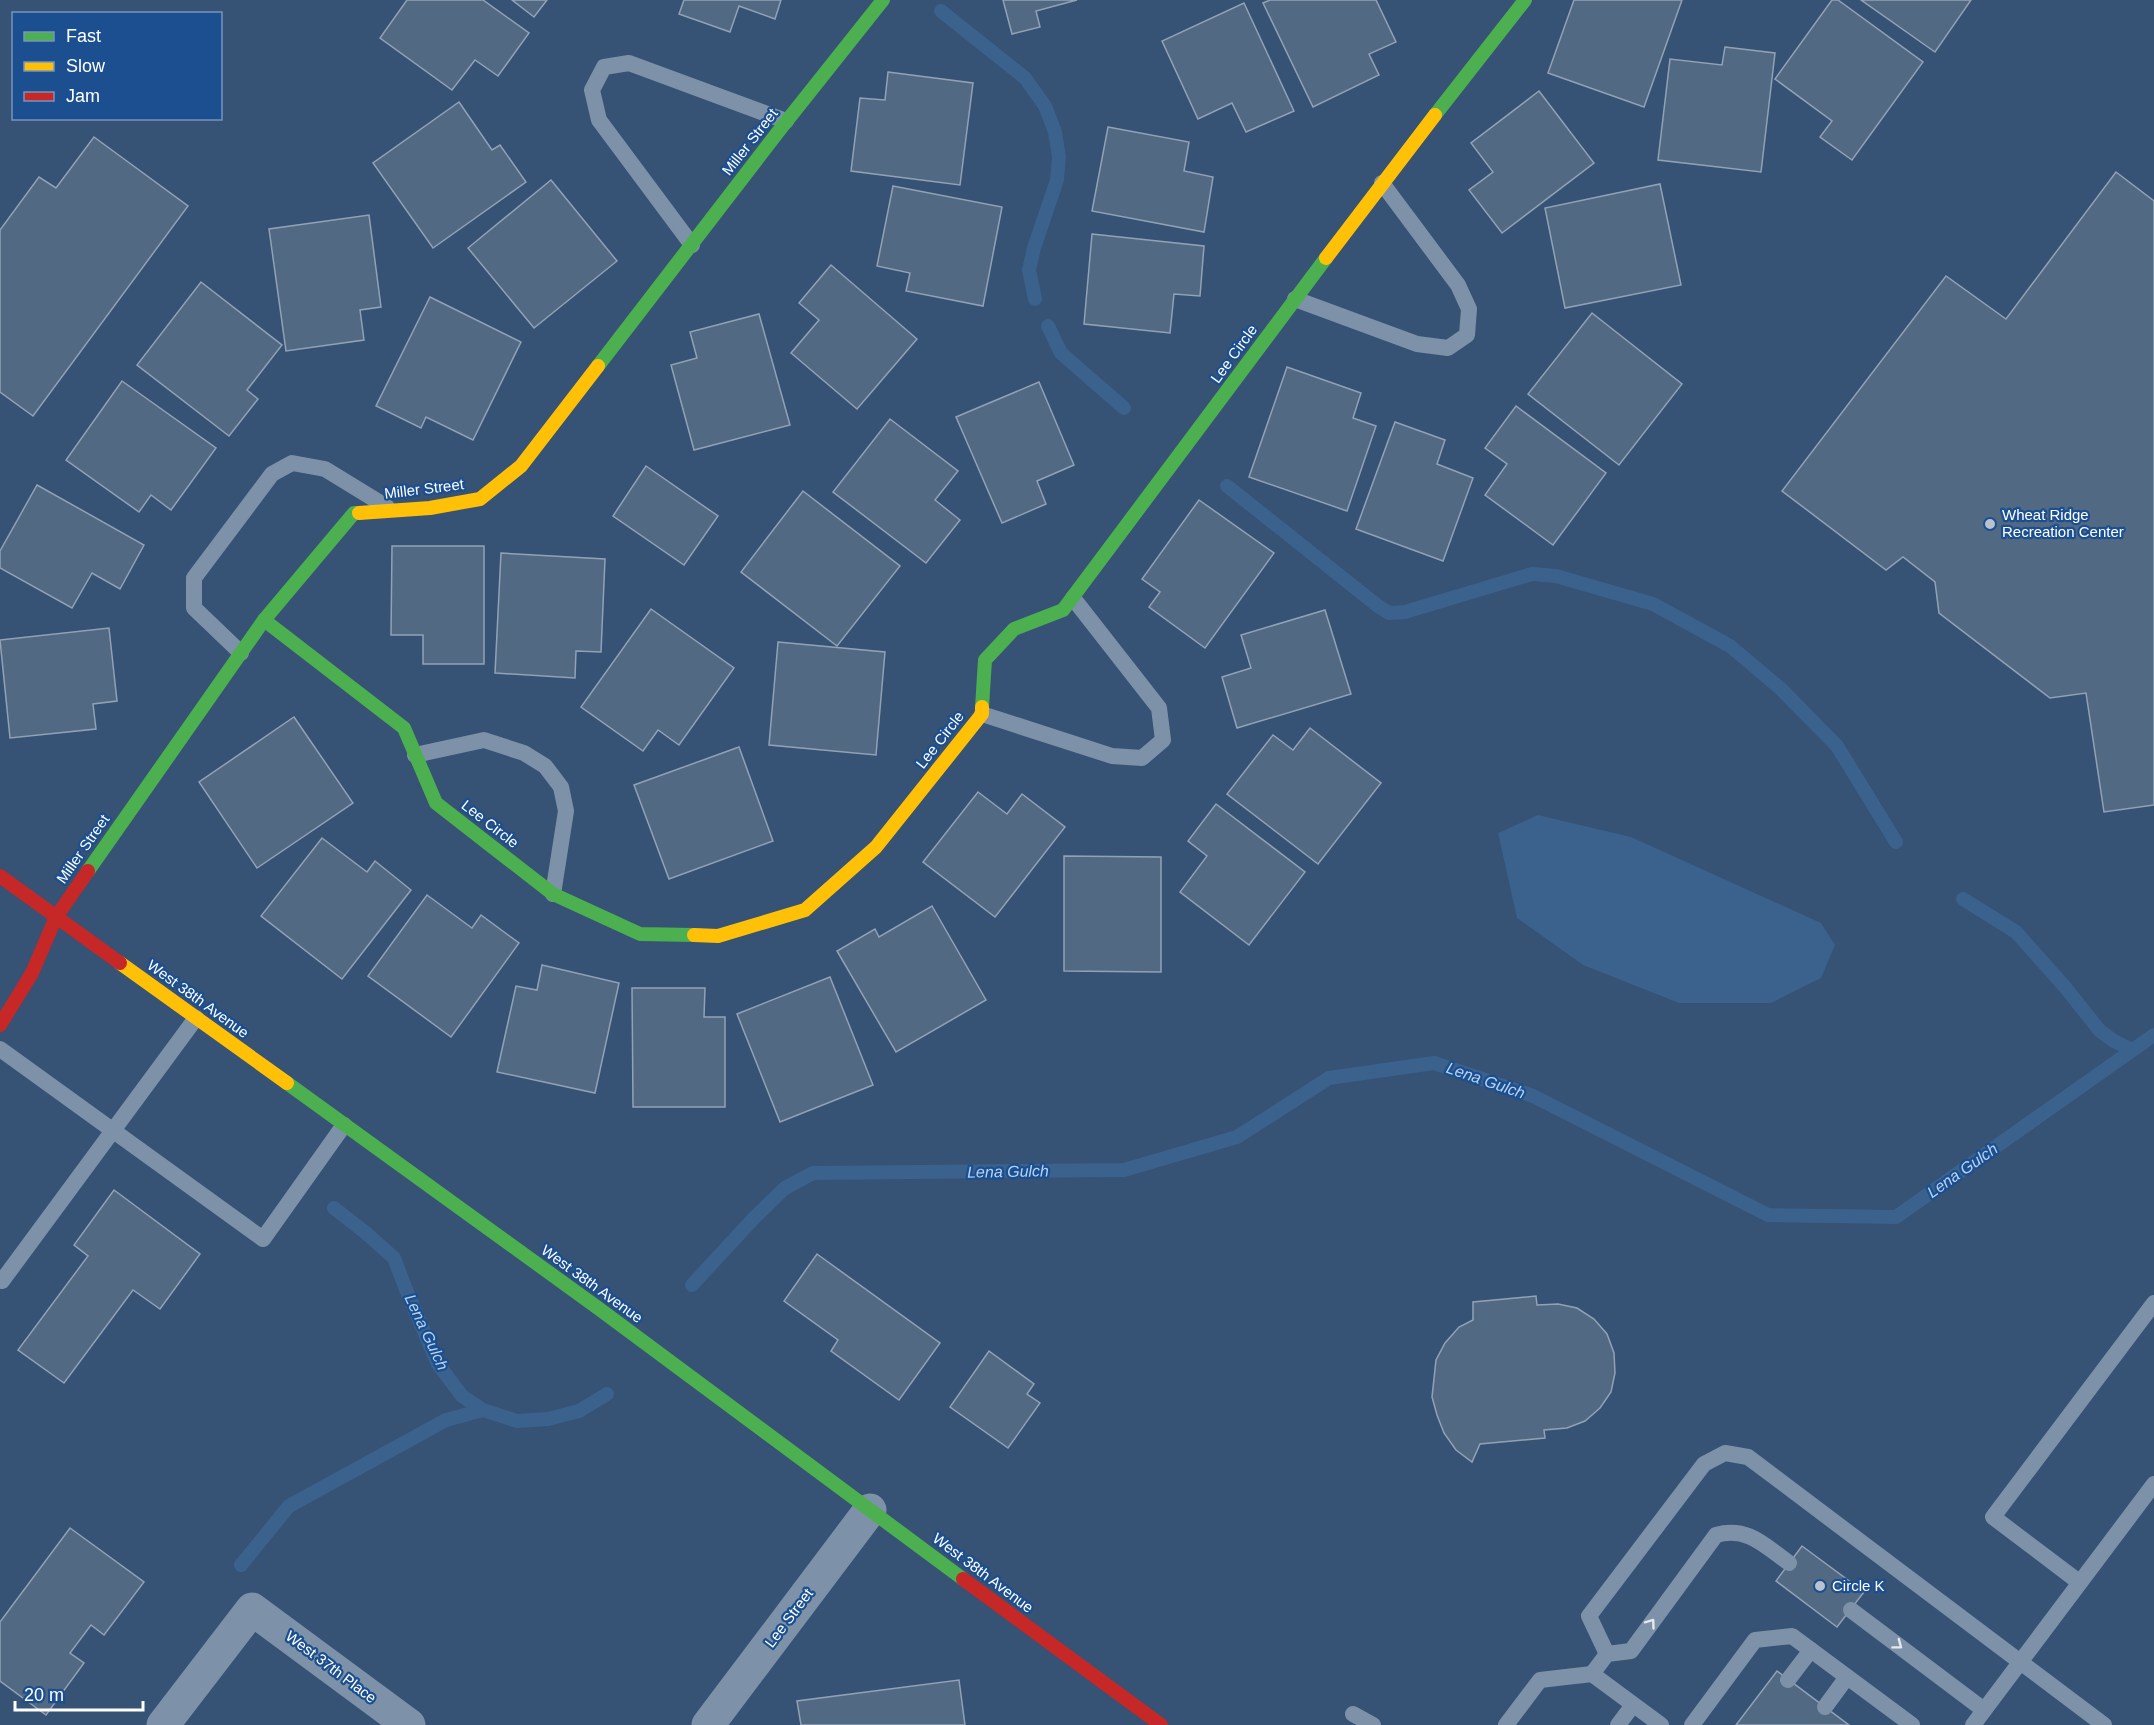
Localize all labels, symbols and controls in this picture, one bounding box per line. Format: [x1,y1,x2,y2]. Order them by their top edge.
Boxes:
legend [12,12,222,120]
text: Fast [66,26,101,46]
text: Slow [66,56,106,76]
text: Jam [66,86,100,106]
street label: Miller Street [718,104,781,178]
street label: Lee Circle [1207,321,1260,386]
street label: Miller Street [383,475,466,502]
place label: Wheat Ridge Recreation Center [2002,506,2124,540]
marker: Wheat Ridge Recreation Center [1983,517,1997,531]
street label: Lee Circle [912,708,967,772]
street label: Lee Circle [458,796,522,851]
street label: Miller Street [53,810,113,886]
street label: West 38th Avenue [144,956,252,1041]
water label: Lena Gulch [1444,1059,1527,1102]
water label: Lena Gulch [1924,1140,2001,1201]
water label: Lena Gulch [967,1162,1049,1181]
street label: West 38th Avenue [538,1241,646,1326]
water label: Lena Gulch [402,1292,452,1373]
street label: West 38th Avenue [930,1529,1037,1616]
place label: Circle K [1832,1577,1885,1594]
marker: Circle K [1813,1579,1827,1593]
street label: Lee Street [761,1584,817,1650]
one-way arrow [1644,1619,1655,1630]
street label: West 37th Place [283,1627,380,1706]
one-way arrow [1891,1638,1902,1649]
scale bar [15,1674,142,1712]
text: 20 m [24,1685,64,1705]

